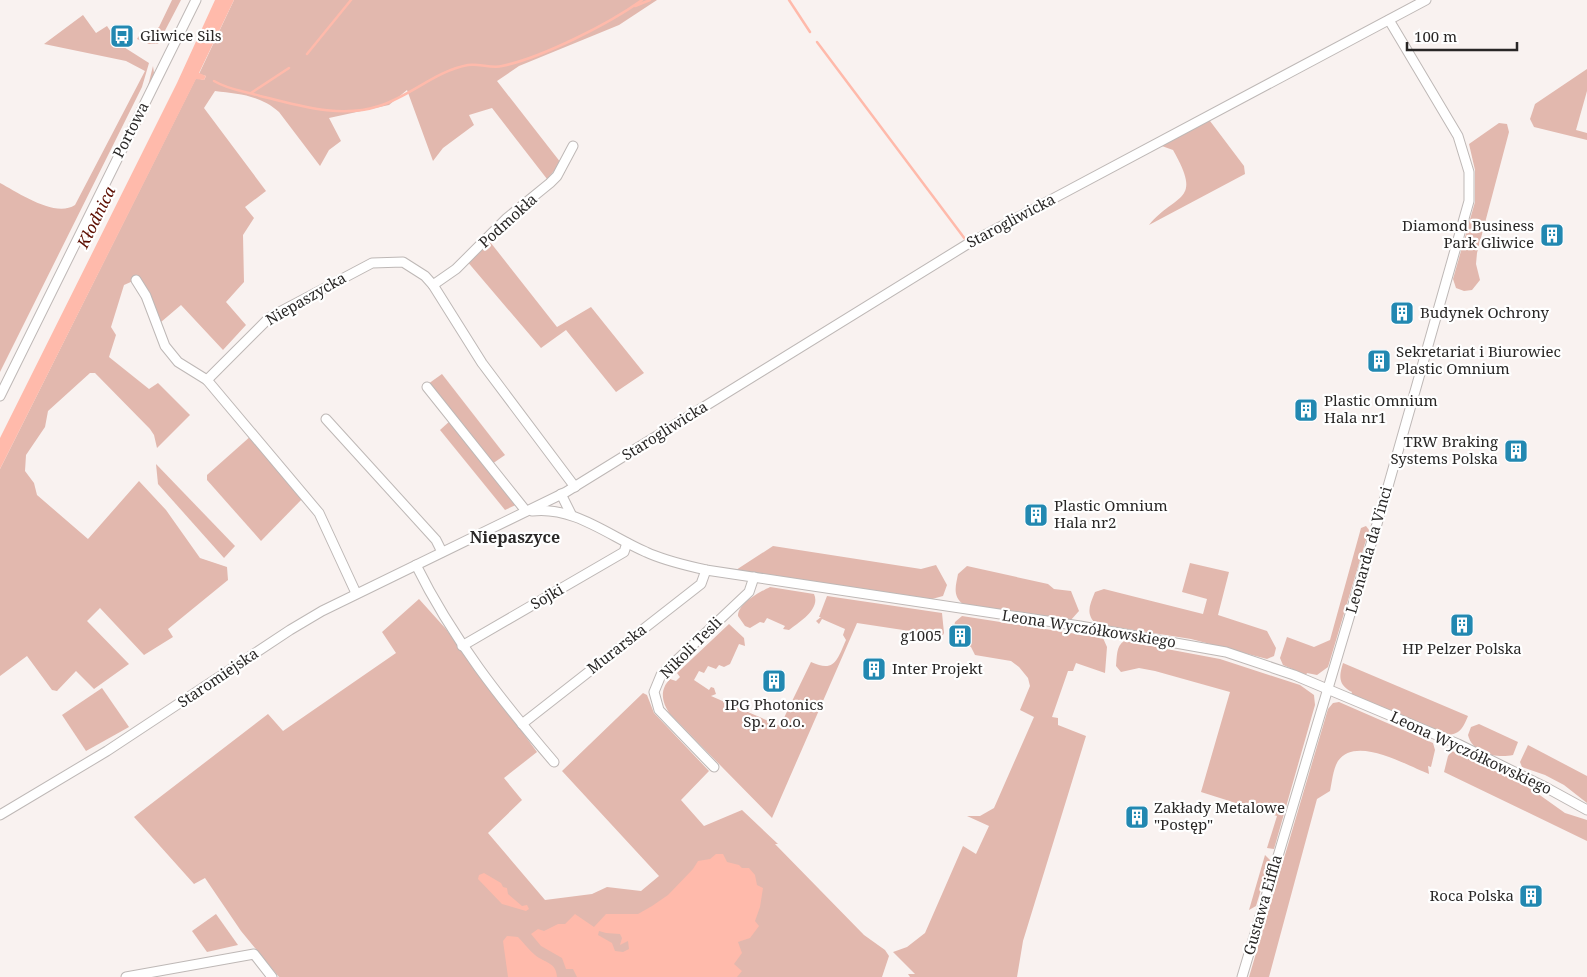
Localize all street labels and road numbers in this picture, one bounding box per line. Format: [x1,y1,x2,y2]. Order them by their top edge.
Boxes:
street label: Portowa [108,98,153,161]
street label: Starogliwicka [963,188,1058,252]
street label: Podmokła [474,189,541,252]
street label: Niepaszycka [262,267,349,329]
street label: Starogliwicka [618,396,711,464]
street label: Leonarda da Vinci [1340,484,1396,615]
street label: Sojki [526,579,567,614]
street label: Leona Wyczółkowskiego [1001,604,1178,652]
street label: Nikoli Tesli [655,612,726,682]
street label: Murarska [583,619,650,678]
street label: Staromiejska [173,643,262,711]
street label: Leona Wyczółkowskiego [1387,706,1555,798]
street label: Gustawa Eiffla [1238,852,1286,957]

